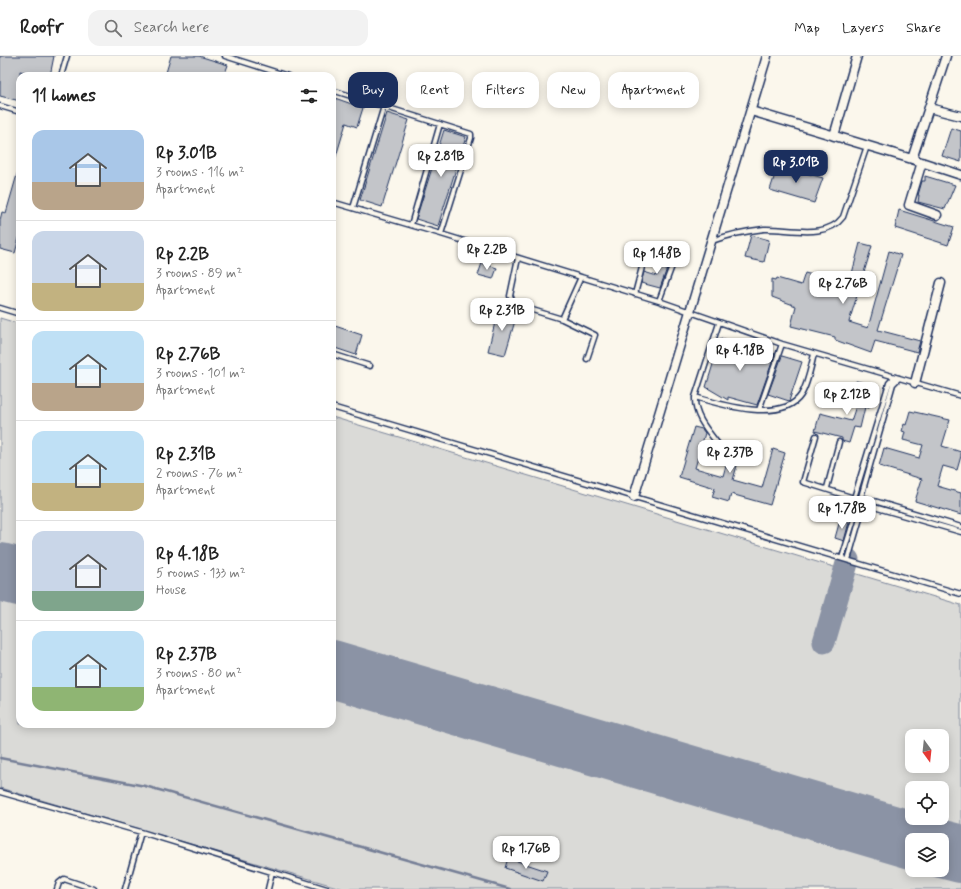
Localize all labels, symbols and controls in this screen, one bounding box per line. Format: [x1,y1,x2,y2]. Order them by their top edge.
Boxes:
search box [88,10,368,46]
text: Roofr [20,15,64,40]
icon: search [102,17,124,39]
text: Search here [134,18,209,38]
text: Map [794,19,820,37]
text: Layers [842,19,884,37]
text: Share [906,19,941,37]
chip: Buy [348,72,398,108]
chip: Rent [406,72,464,108]
chip: Filters [472,72,539,108]
chip: New [547,72,600,108]
chip: Apartment [608,72,699,108]
text: 11 homes [32,85,96,107]
icon: filters [298,85,320,107]
text: Rp 3.01B [156,142,217,164]
pin: Rp 2.81B [400,144,482,178]
icon: home [64,146,112,194]
text: Rp 2.81B [417,148,465,165]
pin: Rp 3.01B [755,150,837,184]
text: Rp 3.01B [773,154,819,171]
text: 3 rooms · 116 m² [156,164,245,181]
text: Apartment [156,181,215,198]
pin: Rp 2.2B [450,237,524,271]
text: Rp 2.2B [467,241,507,258]
pin: Rp 1.48B [616,241,698,275]
text: Rp 2.2B [156,243,209,265]
text: Rp 1.48B [633,245,681,262]
icon: home [64,247,112,295]
text: 3 rooms · 89 m² [156,265,242,282]
pin: Rp 2.76B [802,271,884,305]
text: Rp 2.76B [818,275,868,292]
text: Apartment [156,282,215,299]
pin: Rp 2.31B [461,298,543,332]
text: Rp 2.31B [479,302,525,319]
pin: Rp 4.18B [699,338,781,372]
text: Rp 4.18B [716,342,764,359]
text: Rp 2.76B [156,343,220,365]
icon: home [64,347,112,395]
text: 3 rooms · 101 m² [156,365,245,382]
text: Apartment [156,382,215,399]
pin: Rp 2.12B [806,382,888,416]
text: Rp 2.12B [824,386,870,403]
pin: Rp 2.37B [689,440,771,474]
text: Rp 2.31B [156,443,216,465]
text: Rp 2.37B [707,444,753,461]
icon: home [64,447,112,495]
text: 2 rooms · 76 m² [156,465,243,482]
text: Apartment [156,482,215,499]
pin: Rp 1.78B [801,496,883,530]
text: Rp 1.78B [818,500,866,517]
text: Rp 4.18B [156,543,219,565]
icon: home [64,547,112,595]
text: 5 rooms · 133 m² [156,565,246,582]
text: House [156,582,187,599]
text: Rp 2.37B [156,643,217,665]
icon: home [64,647,112,695]
text: 3 rooms · 80 m² [156,665,242,682]
text: Apartment [156,682,215,699]
north arrow [905,729,949,773]
map controls [905,729,949,877]
button: locate [905,781,949,825]
button: layers [905,833,949,877]
pin: Rp 1.76B [485,836,567,870]
text: Rp 1.76B [502,840,550,857]

